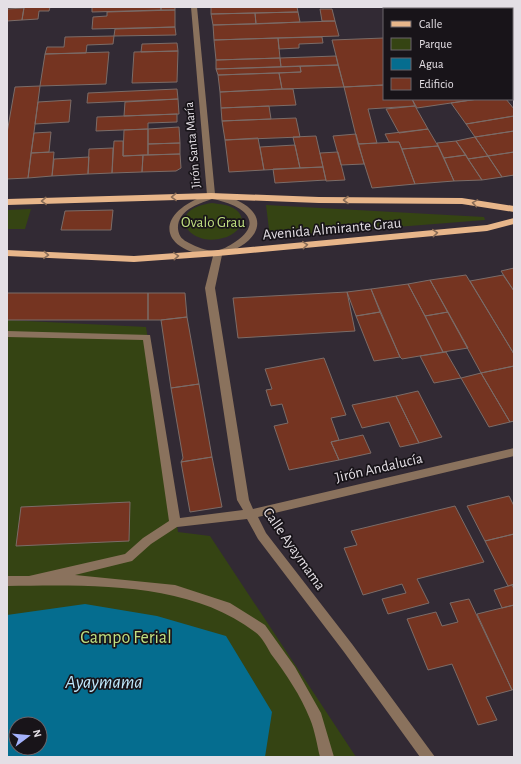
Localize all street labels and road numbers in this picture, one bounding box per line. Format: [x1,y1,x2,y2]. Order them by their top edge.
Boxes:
street label: Jirón Santa María [183,101,203,189]
street label: Avenida Almirante Grau [262,215,402,243]
street label: Jirón Andalucía [334,451,424,485]
street label: Calle Ayaymama [260,505,328,593]

